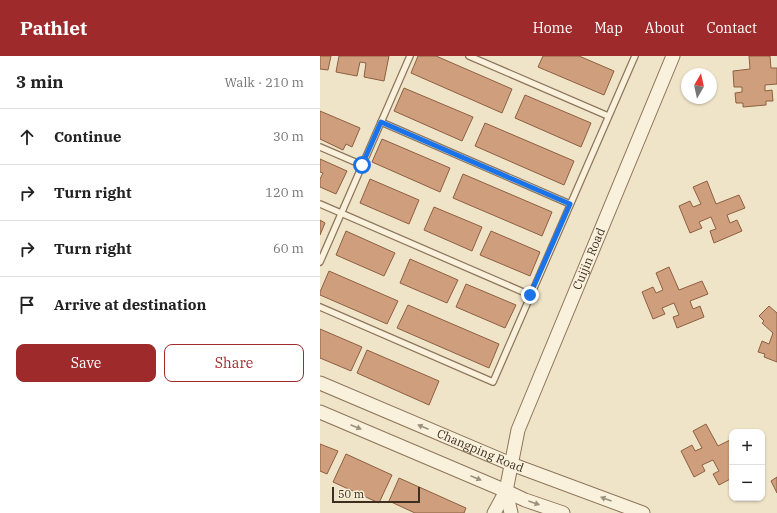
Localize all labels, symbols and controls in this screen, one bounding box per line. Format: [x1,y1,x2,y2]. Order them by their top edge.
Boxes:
text: Pathlet [20,16,87,40]
text: Home [533,19,572,37]
text: Map [594,19,623,37]
text: About [645,19,684,37]
text: Contact [706,19,757,37]
north arrow [681,68,717,104]
text: 3 min [16,71,64,93]
text: Walk · 210 m [225,74,304,91]
icon: ahead [16,126,38,148]
text: Continue [54,127,121,146]
text: 30 m [273,128,304,145]
route start [353,156,371,174]
icon: right [16,182,38,204]
text: Turn right [54,183,132,202]
text: 120 m [265,184,304,201]
street label: Cuijin Road [569,226,608,292]
icon: right [16,238,38,260]
text: Turn right [54,239,132,258]
text: 60 m [273,240,304,257]
route end [521,286,539,304]
icon: arrive [16,294,38,316]
text: Arrive at destination [54,295,206,314]
button: Save [16,344,156,382]
button: Share [164,344,304,382]
one-way arrow [417,423,429,429]
one-way arrow [350,424,361,430]
street label: Changping Road [435,425,526,475]
map controls [729,429,765,501]
button: + [729,429,765,465]
button: − [729,465,765,501]
one-way arrow [470,475,482,481]
scale bar [332,485,420,504]
text: 50 m [338,487,364,501]
one-way arrow [600,496,612,502]
one-way arrow [528,501,540,507]

